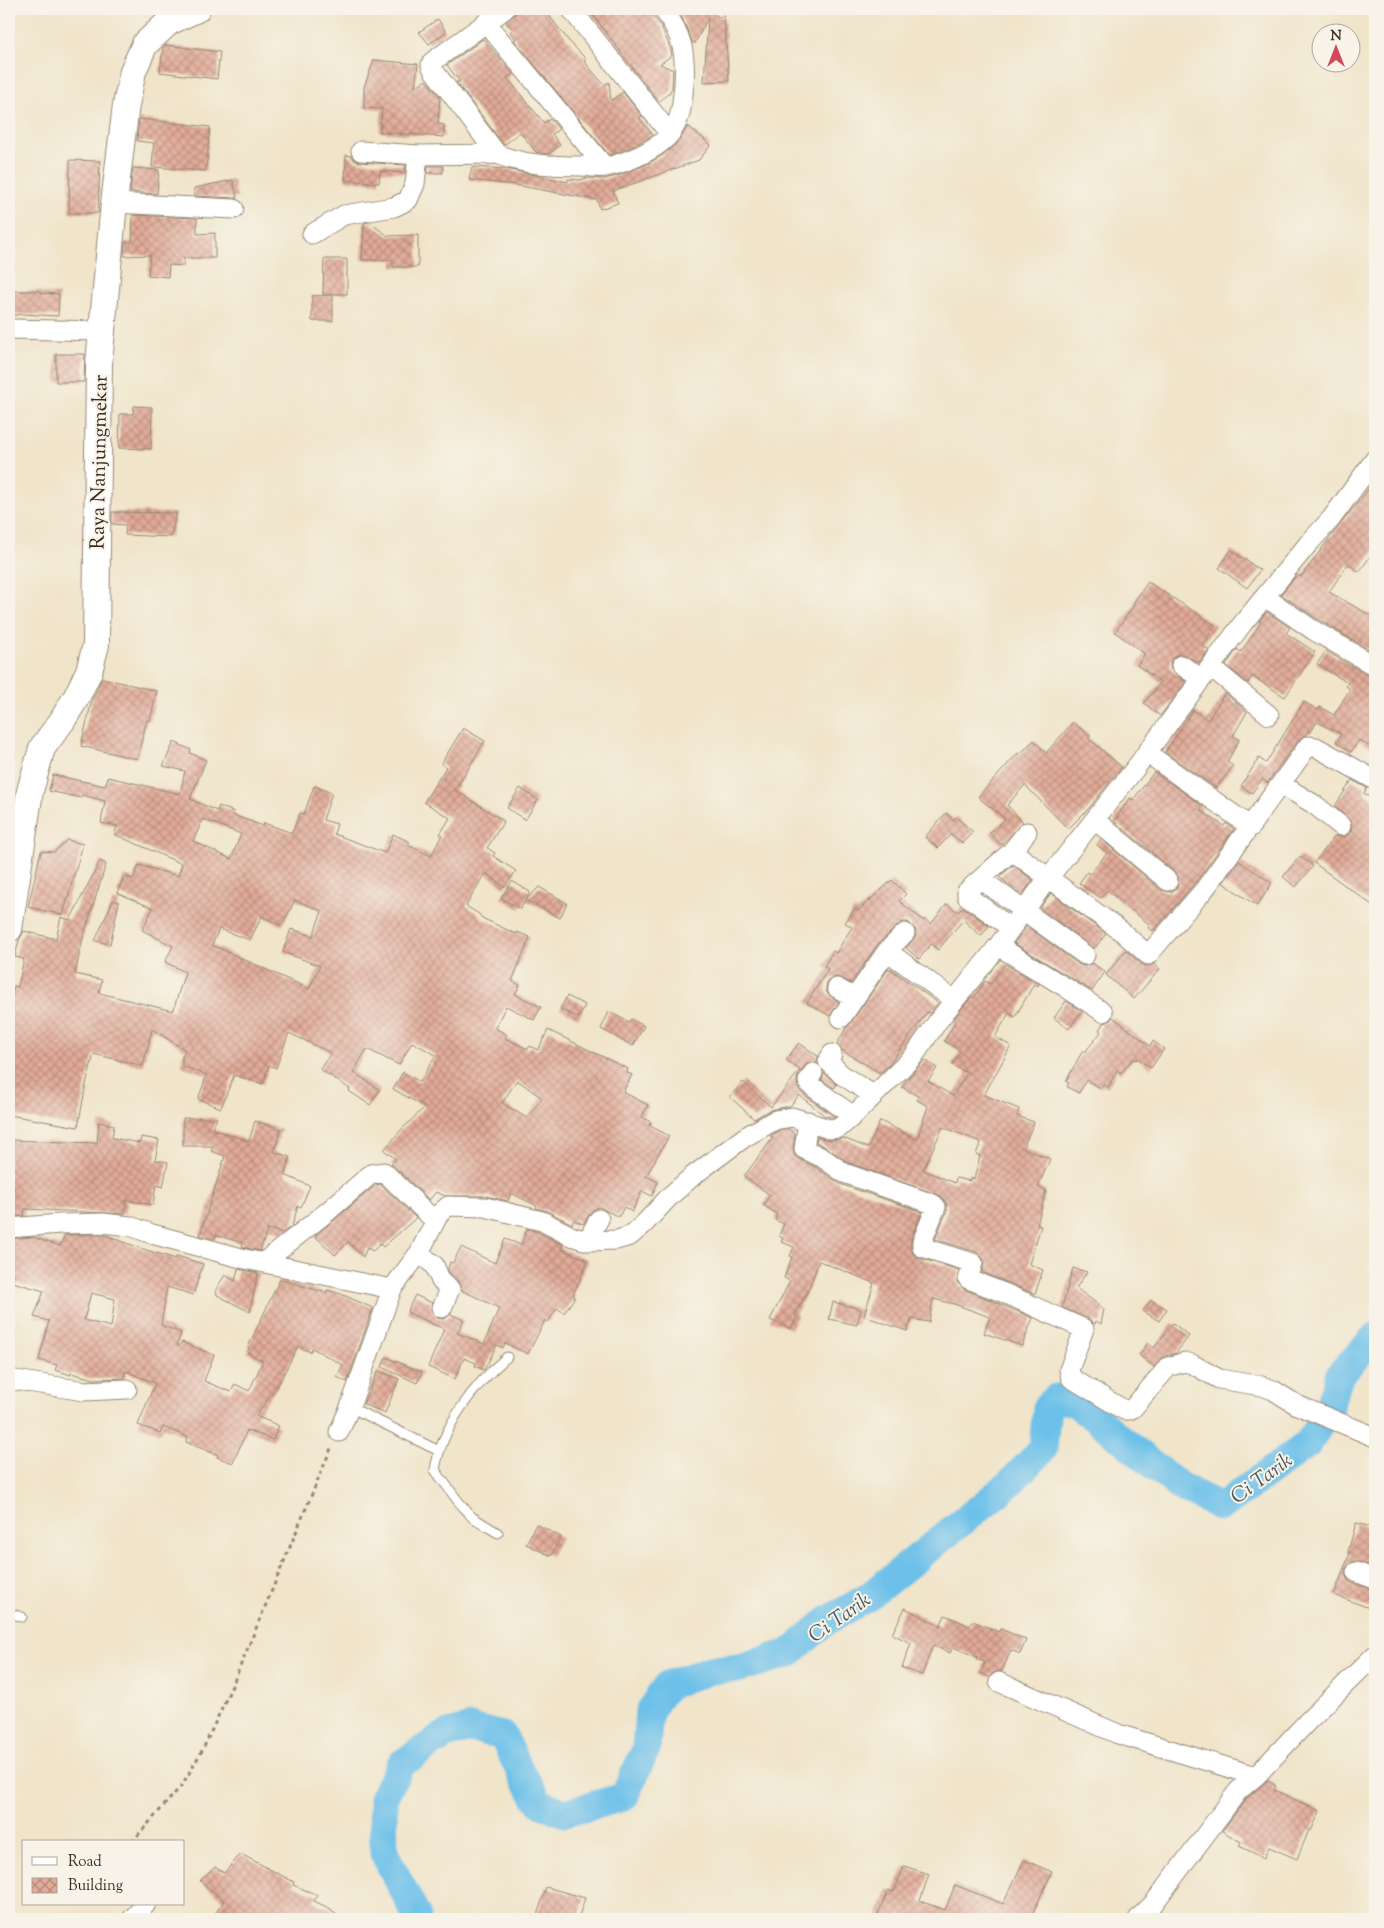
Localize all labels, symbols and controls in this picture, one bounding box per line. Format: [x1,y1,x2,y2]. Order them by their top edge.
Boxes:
north arrow [1312,22,1362,72]
text: N [1330,27,1342,47]
street label: Raya Nanjungmekar [84,374,117,550]
water label: Ci Tarik [1225,1447,1300,1512]
water label: Ci Tarik [803,1586,878,1651]
legend [22,1840,185,1906]
text: Road [68,1852,102,1873]
text: Building [68,1876,123,1897]

